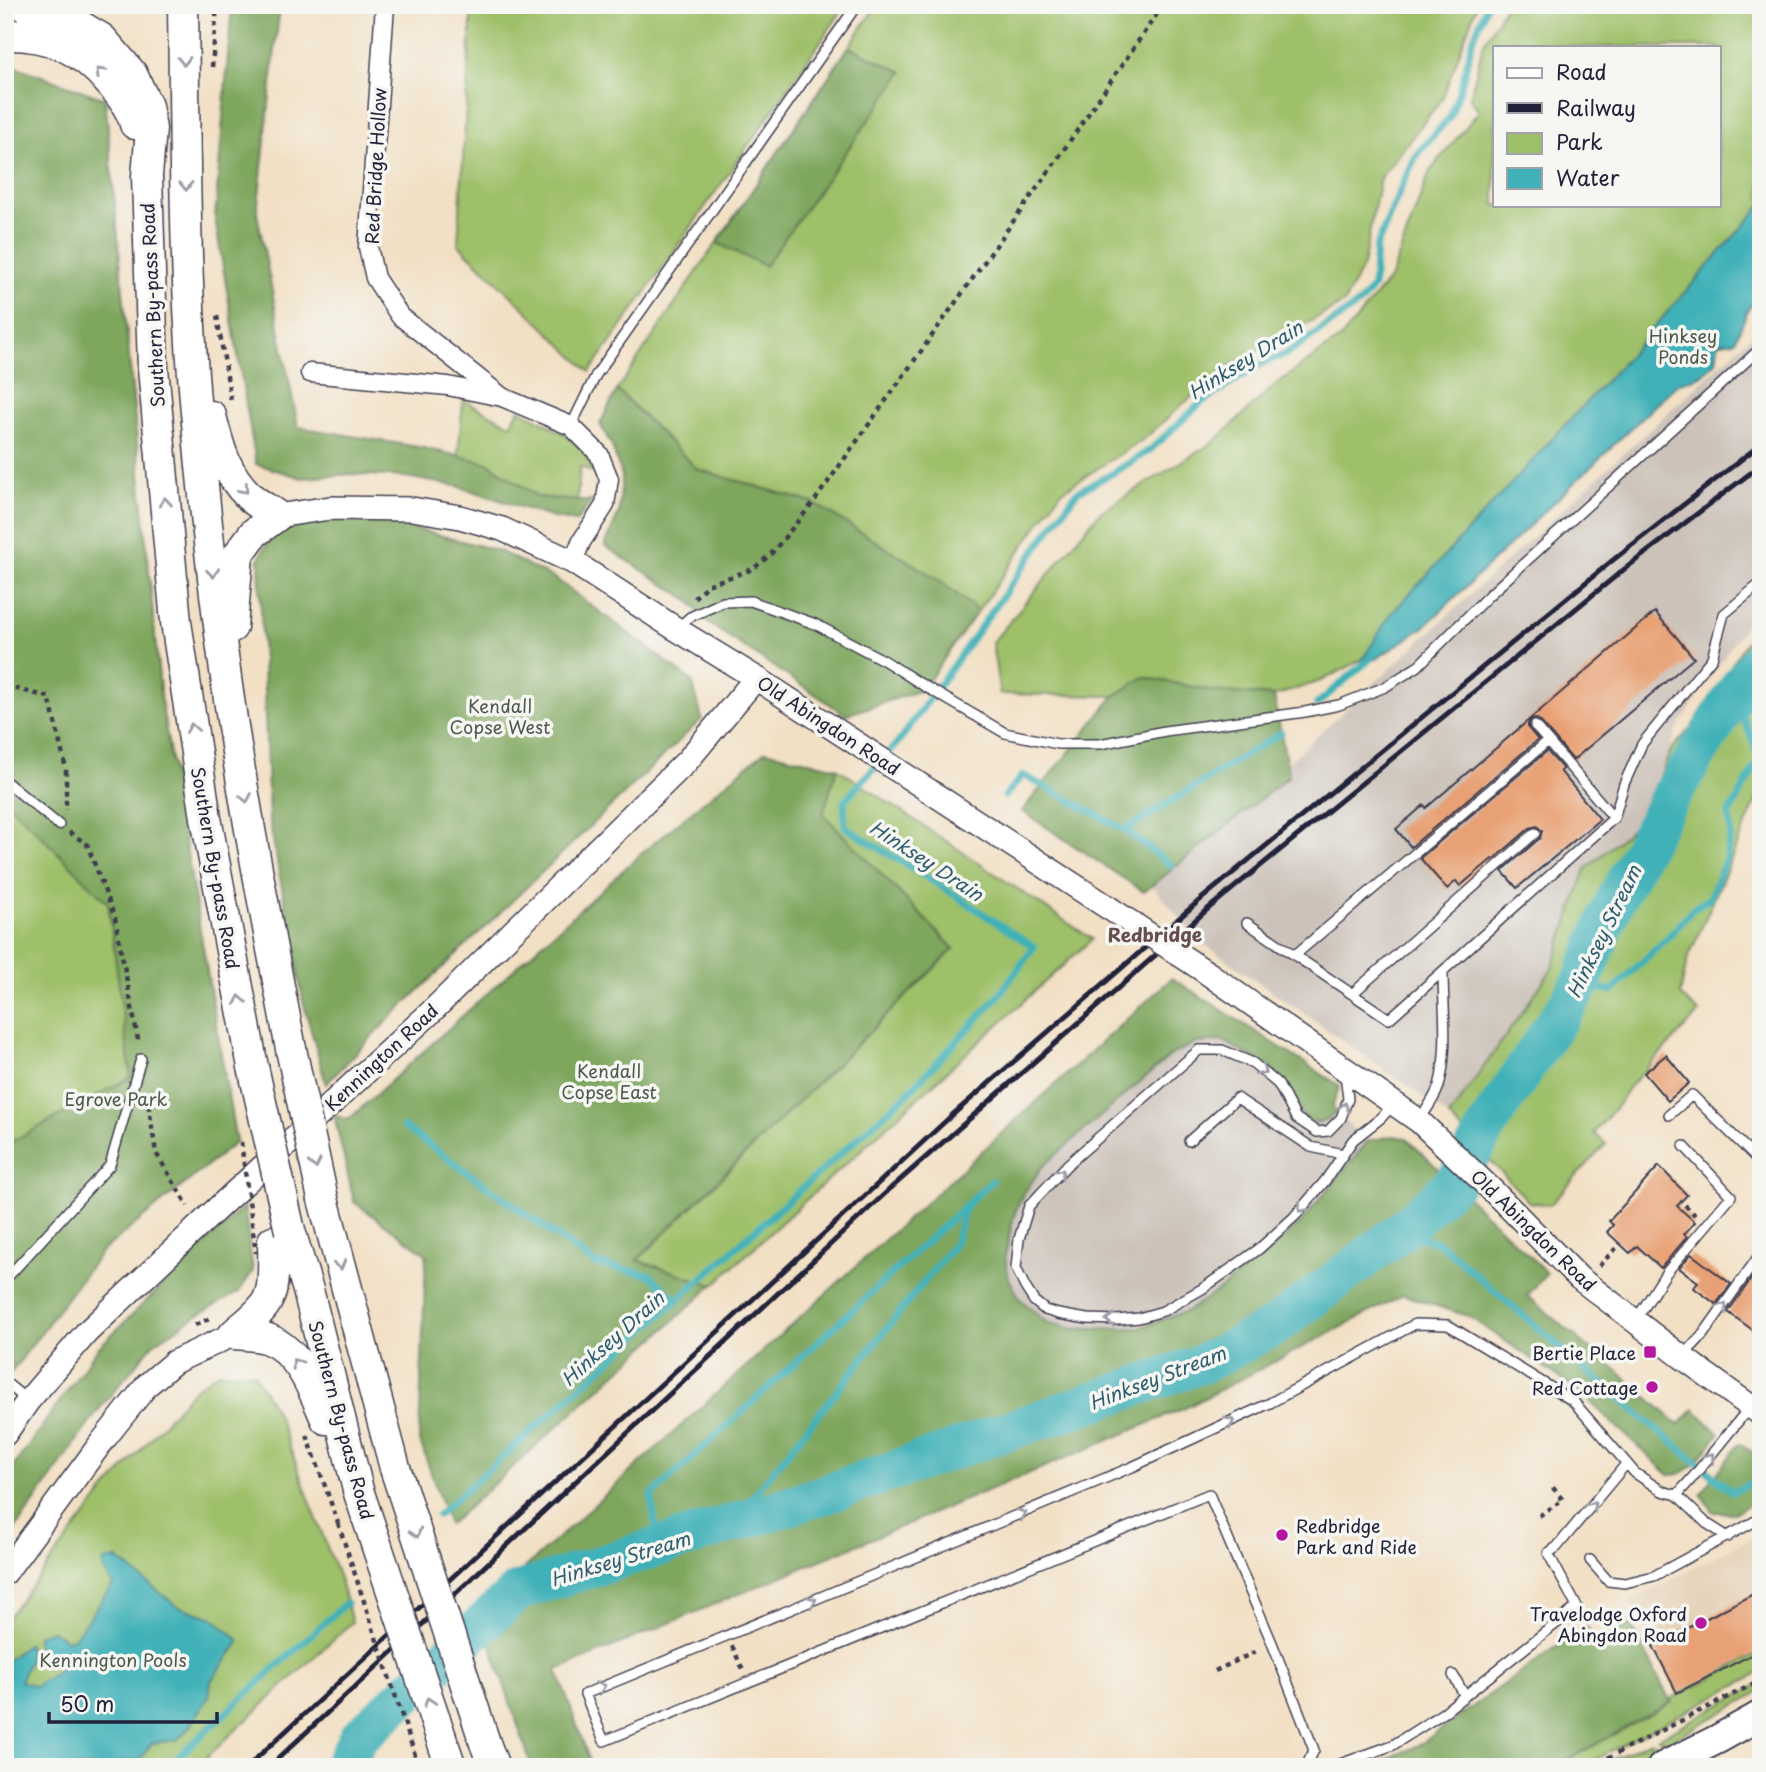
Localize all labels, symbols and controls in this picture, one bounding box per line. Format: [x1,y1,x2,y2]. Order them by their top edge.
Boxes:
legend [1493,46,1720,206]
text: Road [1556,55,1607,87]
one-way arrow [176,56,191,67]
one-way arrow [95,67,108,80]
street label: Red Bridge Hollow [357,87,393,245]
text: Railway [1556,91,1636,123]
text: Park [1556,125,1603,157]
text: Water [1556,161,1620,193]
one-way arrow [178,181,194,191]
street label: Southern By-pass Road [133,202,171,408]
water label: Hinksey Drain [1182,312,1309,405]
park label: Hinksey Ponds [1649,322,1717,370]
one-way arrow [236,481,248,494]
one-way arrow [158,496,173,507]
one-way arrow [205,567,220,579]
street label: Old Abingdon Road [752,669,906,781]
park label: Kendall Copse West [450,692,550,740]
one-way arrow [185,722,200,734]
street label: Southern By-pass Road [185,765,247,971]
one-way arrow [238,792,253,804]
water label: Hinksey Drain [865,813,990,908]
water label: Hinksey Stream [1559,859,1648,1002]
district label: Redbridge [1108,920,1202,948]
one-way arrow [233,994,248,1006]
street label: Kennington Road [318,997,444,1117]
park label: Kendall Copse East [561,1057,657,1105]
one-way arrow [1254,1062,1267,1075]
park label: Egrove Park [65,1085,167,1112]
one-way arrow [1336,1102,1351,1114]
one-way arrow [307,1158,322,1170]
street label: Old Abingdon Road [1465,1163,1603,1297]
one-way arrow [1052,1168,1064,1181]
one-way arrow [1298,1200,1310,1213]
one-way arrow [332,1259,346,1271]
water label: Hinksey Drain [554,1283,671,1392]
one-way arrow [1715,1302,1727,1315]
one-way arrow [1105,1312,1115,1328]
street label: Southern By-pass Road [302,1318,382,1522]
water label: Hinksey Stream [1085,1338,1230,1416]
place label: Bertie Place [1532,1339,1636,1366]
marker: Bertie Place [1642,1344,1658,1360]
one-way arrow [292,1358,305,1370]
place label: Red Cottage [1532,1374,1638,1401]
marker: Red Cottage [1644,1379,1660,1395]
one-way arrow [1222,1416,1235,1430]
one-way arrow [1702,1452,1715,1464]
one-way arrow [1584,1501,1596,1514]
one-way arrow [1015,1508,1027,1522]
place label: Redbridge Park and Ride [1296,1512,1417,1560]
water label: Hinksey Stream [547,1523,694,1593]
one-way arrow [408,1526,422,1538]
marker: Redbridge Park and Ride [1274,1527,1290,1543]
one-way arrow [805,1596,817,1610]
place label: Travelodge Oxford Abingdon Road [1530,1600,1687,1648]
marker: Travelodge Oxford Abingdon Road [1693,1615,1709,1631]
park label: Kennington Pools [39,1646,187,1673]
scale bar [49,1681,217,1725]
one-way arrow [594,1682,606,1696]
text: 50 m [60,1687,114,1719]
one-way arrow [423,1696,437,1709]

